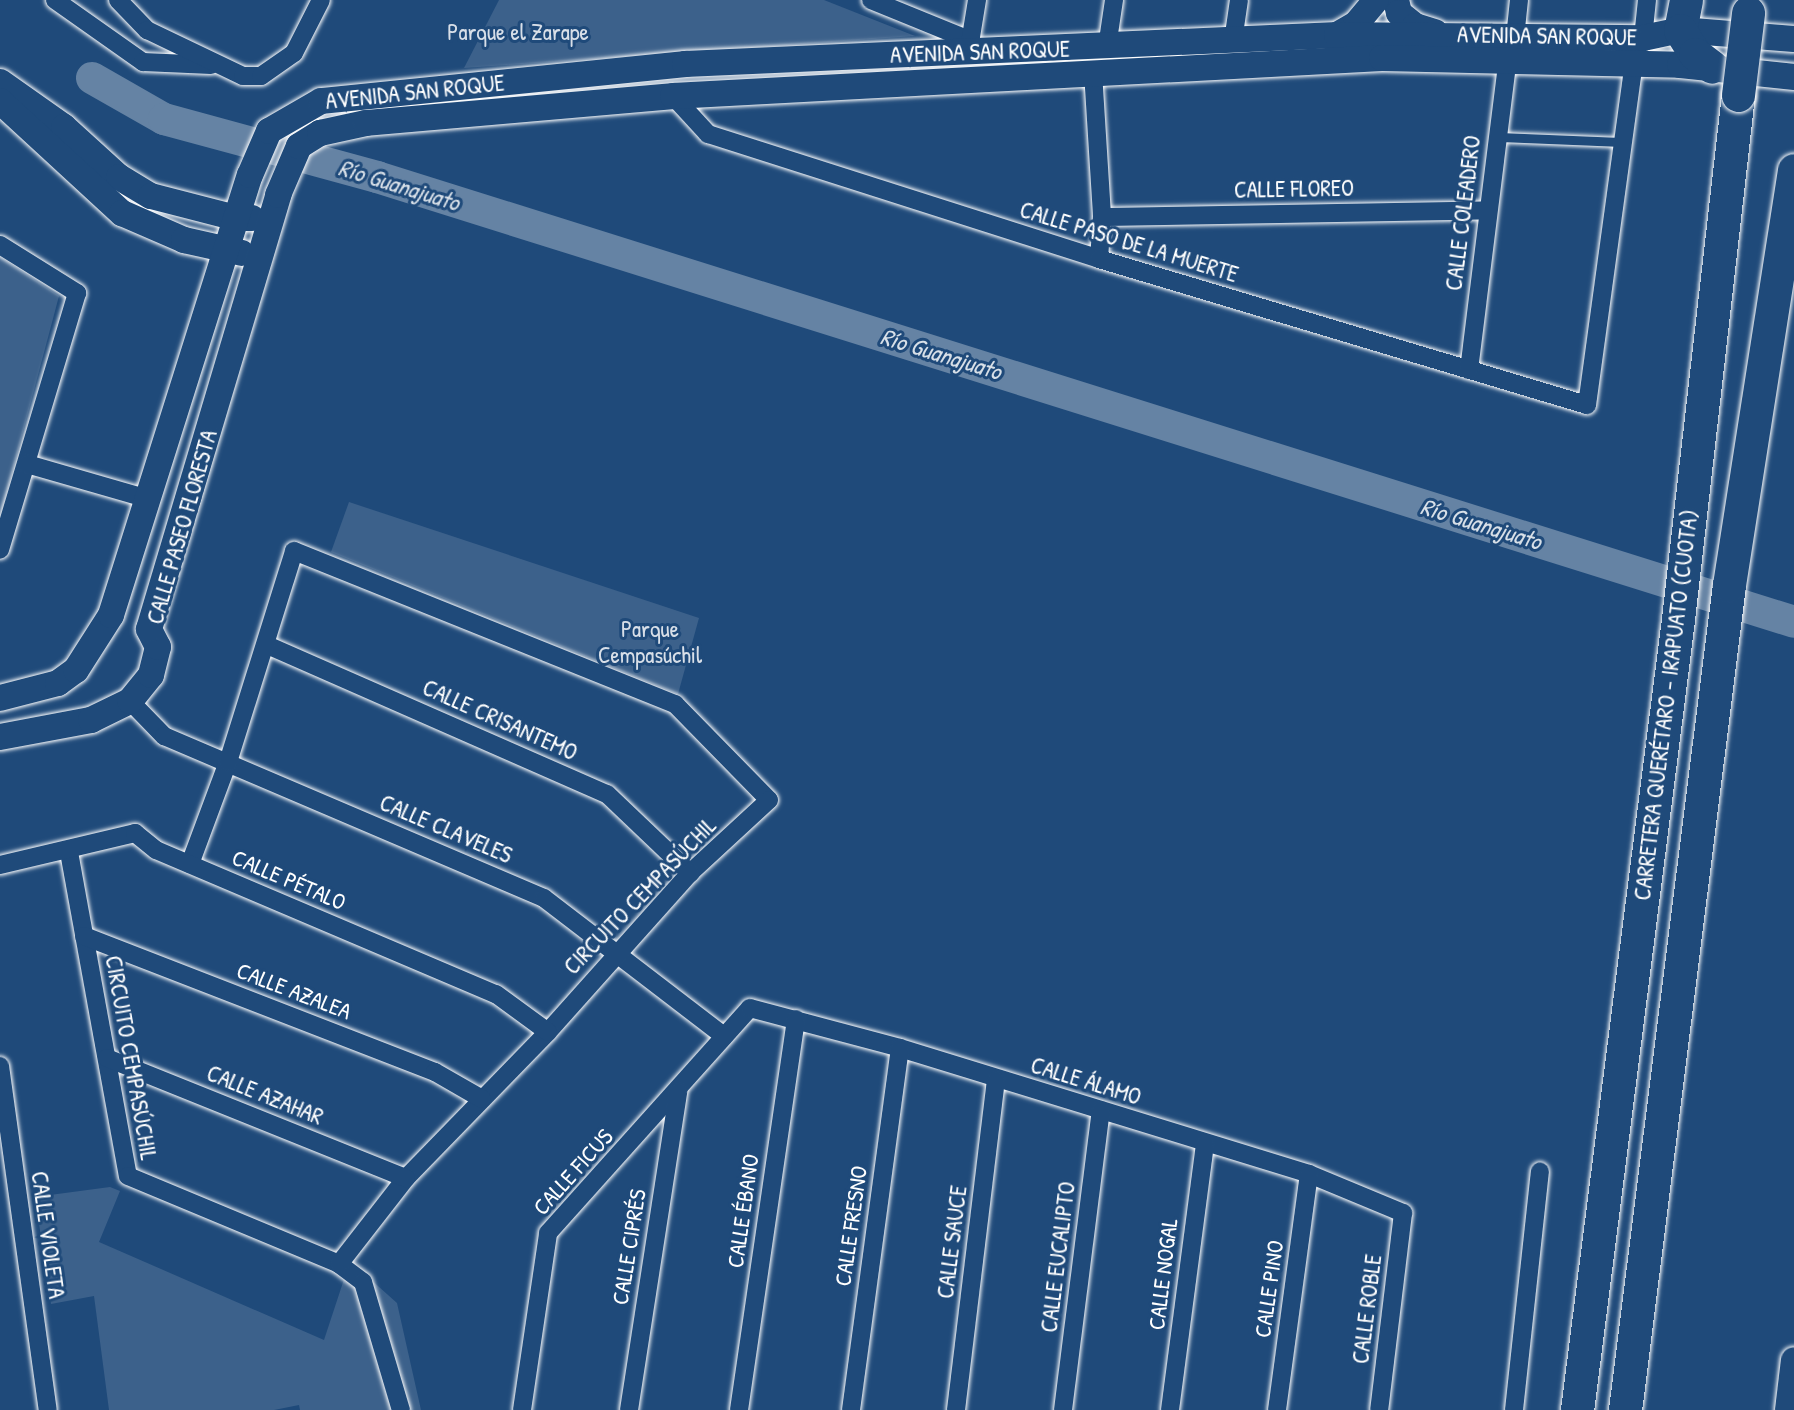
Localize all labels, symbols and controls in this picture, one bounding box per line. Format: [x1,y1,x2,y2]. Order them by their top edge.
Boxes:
park label: Parque el Zarape [447,18,589,46]
street label: AVENIDA SAN ROQUE [1457,21,1637,51]
street label: AVENIDA SAN ROQUE [890,35,1070,69]
street label: AVENIDA SAN ROQUE [324,69,506,115]
street label: CALLE COLEADERO [1440,134,1486,292]
water label: Río Guanajuato [335,153,463,217]
street label: CALLE FLOREO [1234,174,1354,204]
street label: CALLE PASO DE LA MUERTE [1017,196,1241,288]
water label: Río Guanajuato [877,322,1005,386]
street label: CALLE PASEO FLORESTA [141,427,223,627]
water label: Río Guanajuato [1417,492,1545,556]
street label: CARRETERA QUERÉTARO - IRAPUATO (CUOTA) [1628,508,1704,902]
park label: Parque Cempasúchil [598,615,702,669]
street label: CALLE CRISANTEMO [418,674,582,766]
street label: CALLE CLAVELES [376,789,516,869]
street label: CIRCUITO CEMPASÚCHIL [558,812,722,980]
street label: CALLE PÉTALO [228,844,350,916]
street label: CIRCUITO CEMPASÚCHIL [99,954,163,1162]
street label: CALLE AZALEA [233,957,355,1025]
street label: CALLE ÁLAMO [1028,1051,1144,1111]
street label: CALLE AZAHAR [203,1059,327,1131]
street label: CALLE FICUS [527,1123,619,1221]
street label: CALLE ÉBANO [721,1152,765,1270]
street label: CALLE FRESNO [829,1164,873,1288]
street label: CALLE VIOLETA [25,1170,71,1300]
street label: CALLE EUCALIPTO [1035,1180,1081,1334]
street label: CALLE SAUCE [931,1184,973,1300]
street label: CALLE CIPRÉS [606,1187,652,1307]
street label: CALLE NOGAL [1142,1217,1184,1331]
street label: CALLE PINO [1249,1239,1289,1339]
street label: CALLE ROBLE [1347,1253,1387,1365]

